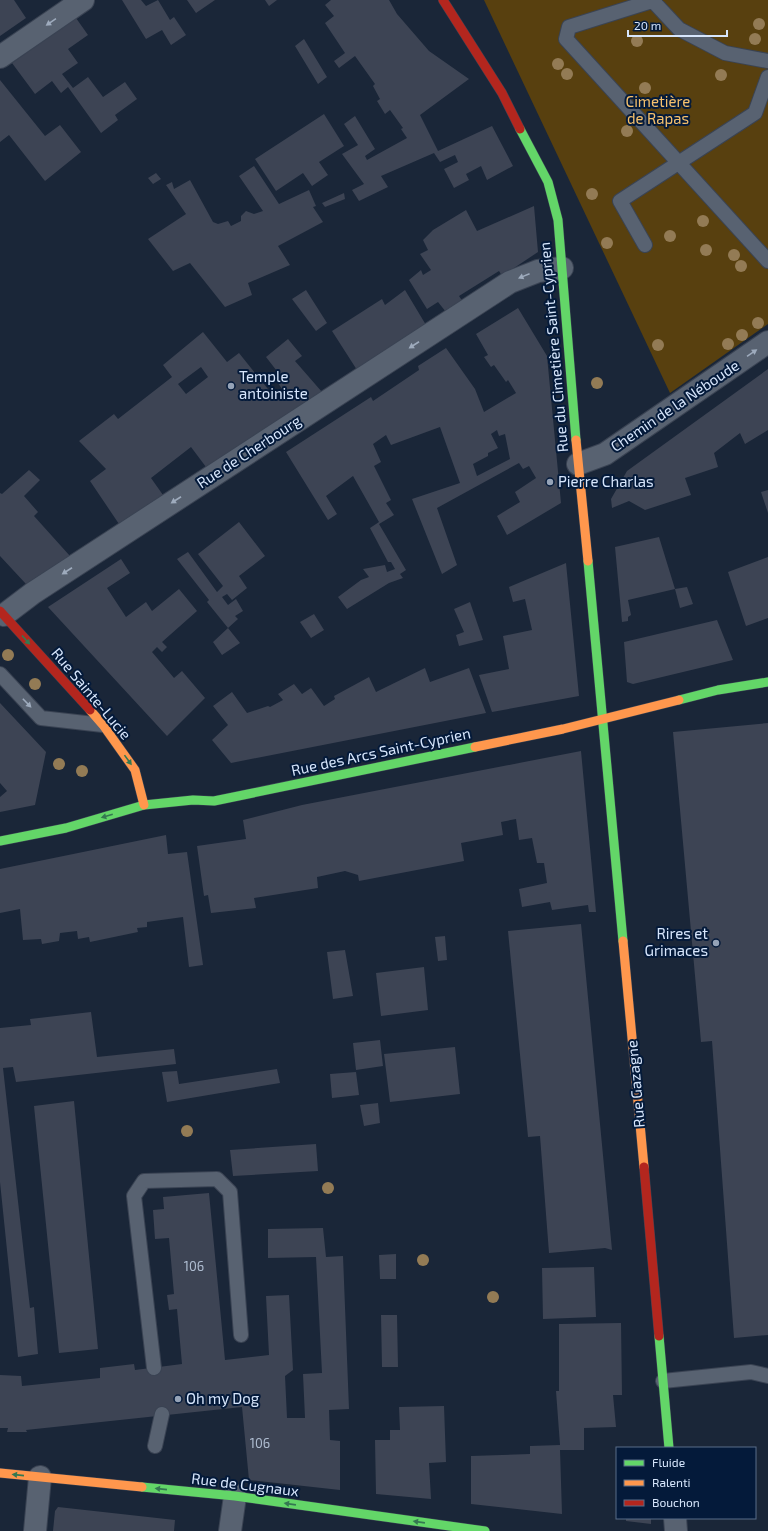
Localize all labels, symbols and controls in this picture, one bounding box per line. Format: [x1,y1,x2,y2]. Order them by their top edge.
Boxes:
scale bar [628,12,727,38]
one-way arrow [46,18,56,26]
text: 20 m [634,18,661,32]
park label: Cimetière de Rapas [626,92,690,127]
street label: Rue du Cimetière Saint-Cyprien [535,241,571,453]
one-way arrow [518,274,530,280]
one-way arrow [409,341,419,349]
one-way arrow [747,349,757,357]
street label: Chemin de la Néboude [607,355,742,455]
place label: Temple antoiniste [239,367,308,402]
marker: Temple antoiniste [226,381,236,391]
street label: Rue de Cherbourg [193,410,304,492]
place label: Pierre Charlas [558,472,654,490]
marker: Pierre Charlas [545,477,555,487]
one-way arrow [171,496,181,504]
one-way arrow [62,567,72,575]
one-way arrow [21,635,30,644]
street label: Rue Sainte-Lucie [48,644,135,743]
one-way arrow [22,698,32,708]
street label: Rue des Arcs Saint-Cyprien [289,723,472,779]
one-way arrow [124,755,132,766]
one-way arrow [101,813,113,819]
place label: Rires et Grimaces [645,924,708,959]
marker: Rires et Grimaces [711,938,721,948]
street label: Rue Gazagne [622,1040,648,1129]
house number: 106 [184,1258,204,1274]
place label: Oh my Dog [186,1389,260,1407]
marker: Oh my Dog [173,1394,183,1404]
house number: 106 [250,1435,270,1451]
legend [616,1447,756,1519]
text: Fluide [652,1455,685,1469]
street label: Rue de Cugnaux [190,1468,300,1500]
one-way arrow [12,1472,24,1478]
text: Ralenti [652,1475,691,1489]
one-way arrow [155,1486,167,1492]
text: Bouchon [652,1495,700,1509]
one-way arrow [284,1501,296,1507]
one-way arrow [413,1519,425,1525]

